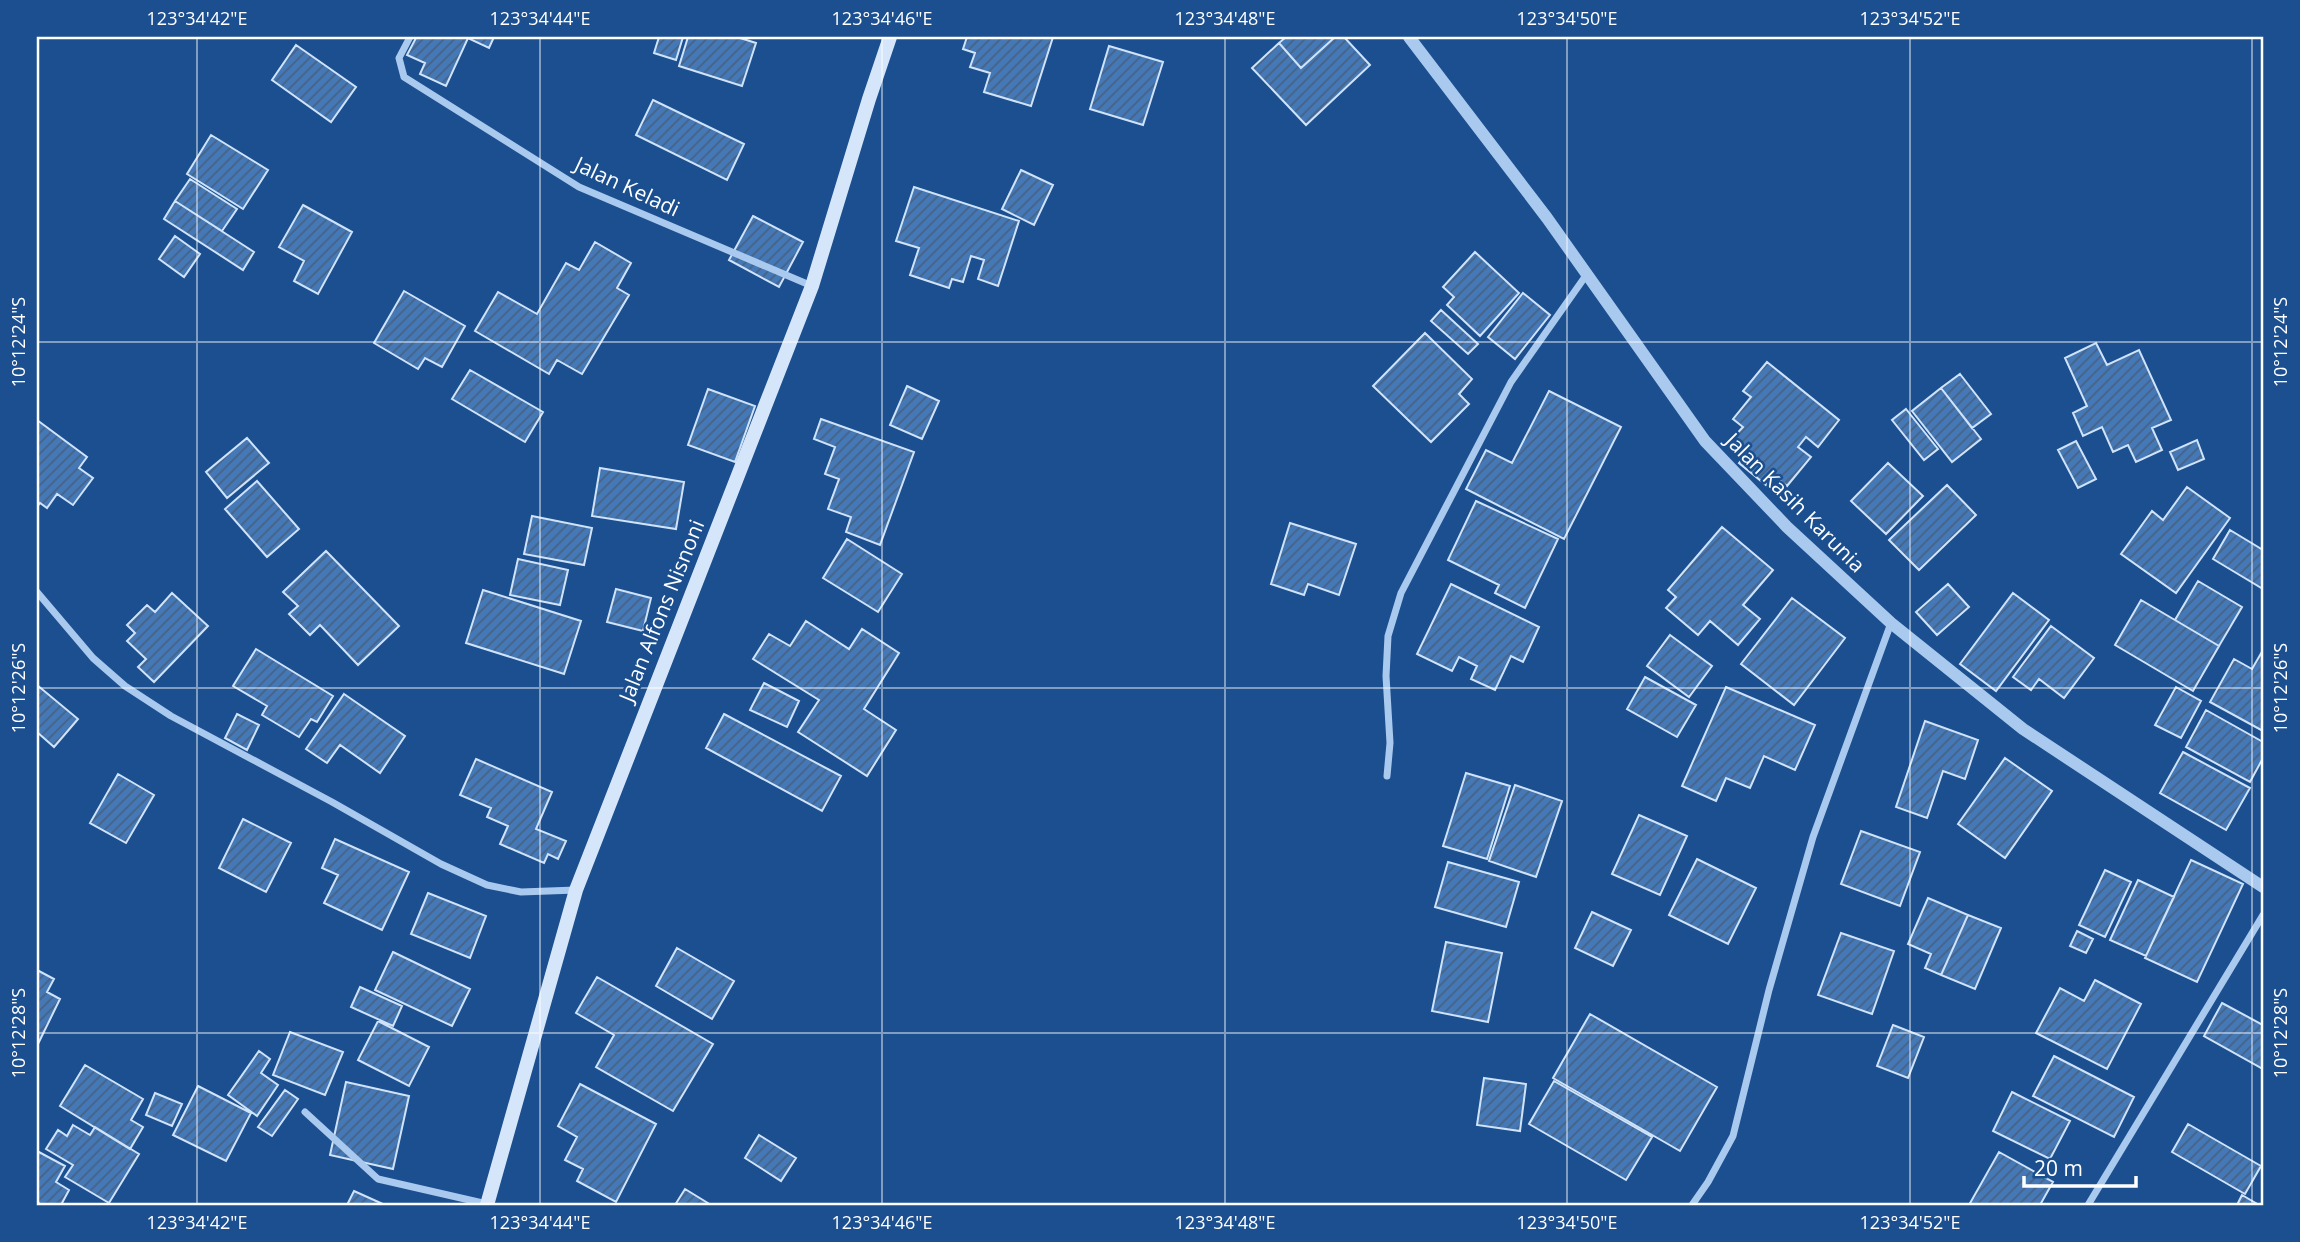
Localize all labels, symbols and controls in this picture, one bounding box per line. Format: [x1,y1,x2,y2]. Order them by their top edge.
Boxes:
text: 123°34'42"E [147,6,247,30]
text: 123°34'44"E [490,6,590,30]
text: 123°34'46"E [832,6,932,30]
text: 123°34'48"E [1175,6,1275,30]
text: 123°34'50"E [1517,6,1617,30]
text: 123°34'52"E [1860,6,1960,30]
street label: Jalan Keladi [569,149,684,223]
text: 10°12'24"S [6,297,30,387]
text: 10°12'24"S [2268,297,2292,387]
street label: Jalan Kasih Karunia [1718,425,1872,578]
street label: Jalan Alfons Nisnoni [611,515,710,708]
text: 10°12'26"S [6,643,30,733]
text: 10°12'26"S [2268,643,2292,733]
text: 10°12'28"S [6,988,30,1078]
text: 10°12'28"S [2268,988,2292,1078]
scale bar [2024,1144,2136,1188]
text: 20 m [2034,1154,2083,1182]
text: 123°34'42"E [147,1210,247,1234]
text: 123°34'44"E [490,1210,590,1234]
text: 123°34'46"E [832,1210,932,1234]
text: 123°34'48"E [1175,1210,1275,1234]
text: 123°34'50"E [1517,1210,1617,1234]
text: 123°34'52"E [1860,1210,1960,1234]

